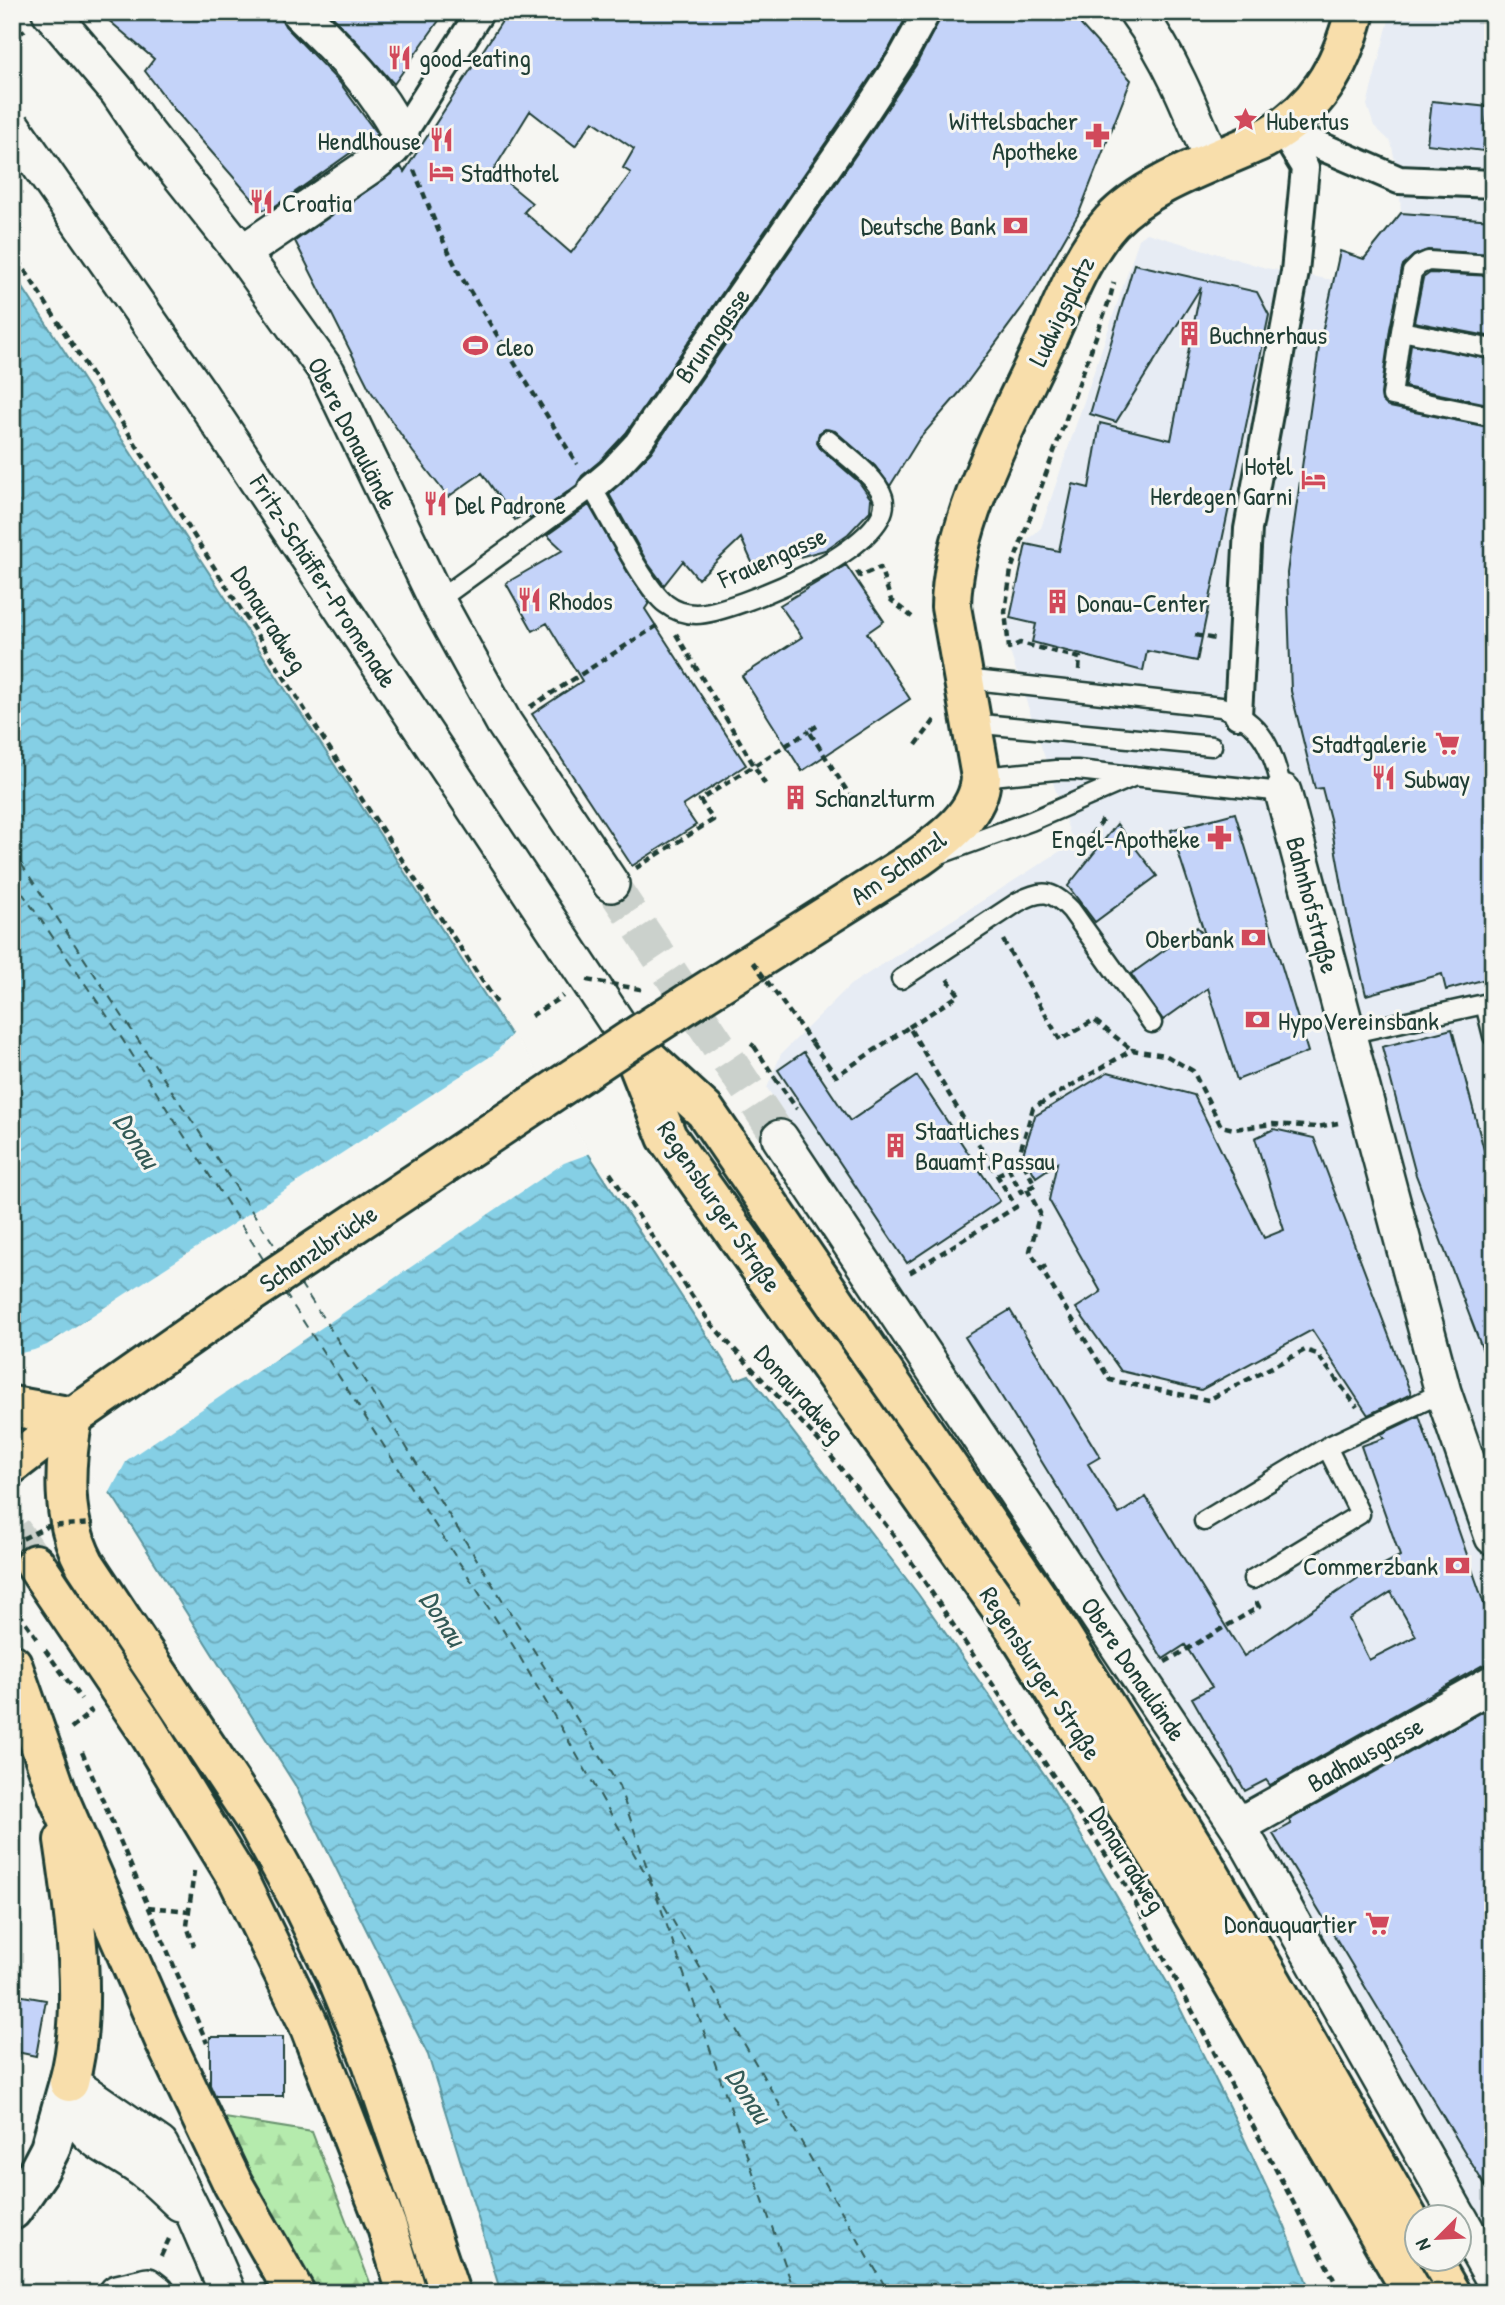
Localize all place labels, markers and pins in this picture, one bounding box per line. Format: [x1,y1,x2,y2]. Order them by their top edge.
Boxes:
place label: good-eating [419,40,531,75]
restaurant icon: good-eating [385,43,413,71]
place label: Wittelsbacher Apotheke [949,103,1078,168]
place label: Hubertus [1266,103,1349,138]
place icon: Hubertus [1232,106,1260,134]
pharmacy icon: Wittelsbacher Apotheke [1084,121,1112,149]
place label: Hendlhouse [318,123,421,158]
restaurant icon: Hendlhouse [427,126,455,154]
place label: Stadthotel [461,155,559,190]
hotel icon: Stadthotel [427,158,455,186]
place label: Croatia [282,185,352,220]
restaurant icon: Croatia [248,188,276,216]
place label: Deutsche Bank [861,208,996,243]
bank icon: Deutsche Bank [1002,211,1030,239]
place label: Buchnerhaus [1209,317,1327,352]
building icon: Buchnerhaus [1175,320,1203,348]
place label: cleo [496,329,534,364]
sports icon: cleo [462,332,490,360]
place label: Hotel Herdegen Garni [1150,448,1293,513]
hotel icon: Hotel Herdegen Garni [1299,466,1327,494]
place label: Del Padrone [455,487,566,522]
restaurant icon: Del Padrone [421,490,449,518]
place label: Rhodos [549,583,613,618]
place label: Donau-Center [1077,585,1208,620]
restaurant icon: Rhodos [515,586,543,614]
building icon: Donau-Center [1043,588,1071,616]
place label: Stadtgalerie [1312,726,1427,761]
supermarket icon: Stadtgalerie [1433,729,1461,757]
place label: Subway [1404,761,1470,796]
restaurant icon: Subway [1370,764,1398,792]
place label: Schanzlturm [815,780,935,815]
building icon: Schanzlturm [781,783,809,811]
place label: Engel-Apotheke [1052,821,1200,856]
pharmacy icon: Engel-Apotheke [1206,824,1234,852]
place label: Oberbank [1145,921,1234,956]
bank icon: Oberbank [1240,924,1268,952]
place label: HypoVereinsbank [1278,1003,1439,1038]
bank icon: HypoVereinsbank [1244,1006,1272,1034]
place label: Staatliches Bauamt Passau [915,1113,1055,1178]
building icon: Staatliches Bauamt Passau [881,1131,909,1159]
place label: Commerzbank [1303,1548,1438,1583]
bank icon: Commerzbank [1444,1551,1472,1579]
place label: Donauquartier [1224,1906,1357,1941]
supermarket icon: Donauquartier [1363,1909,1391,1937]

